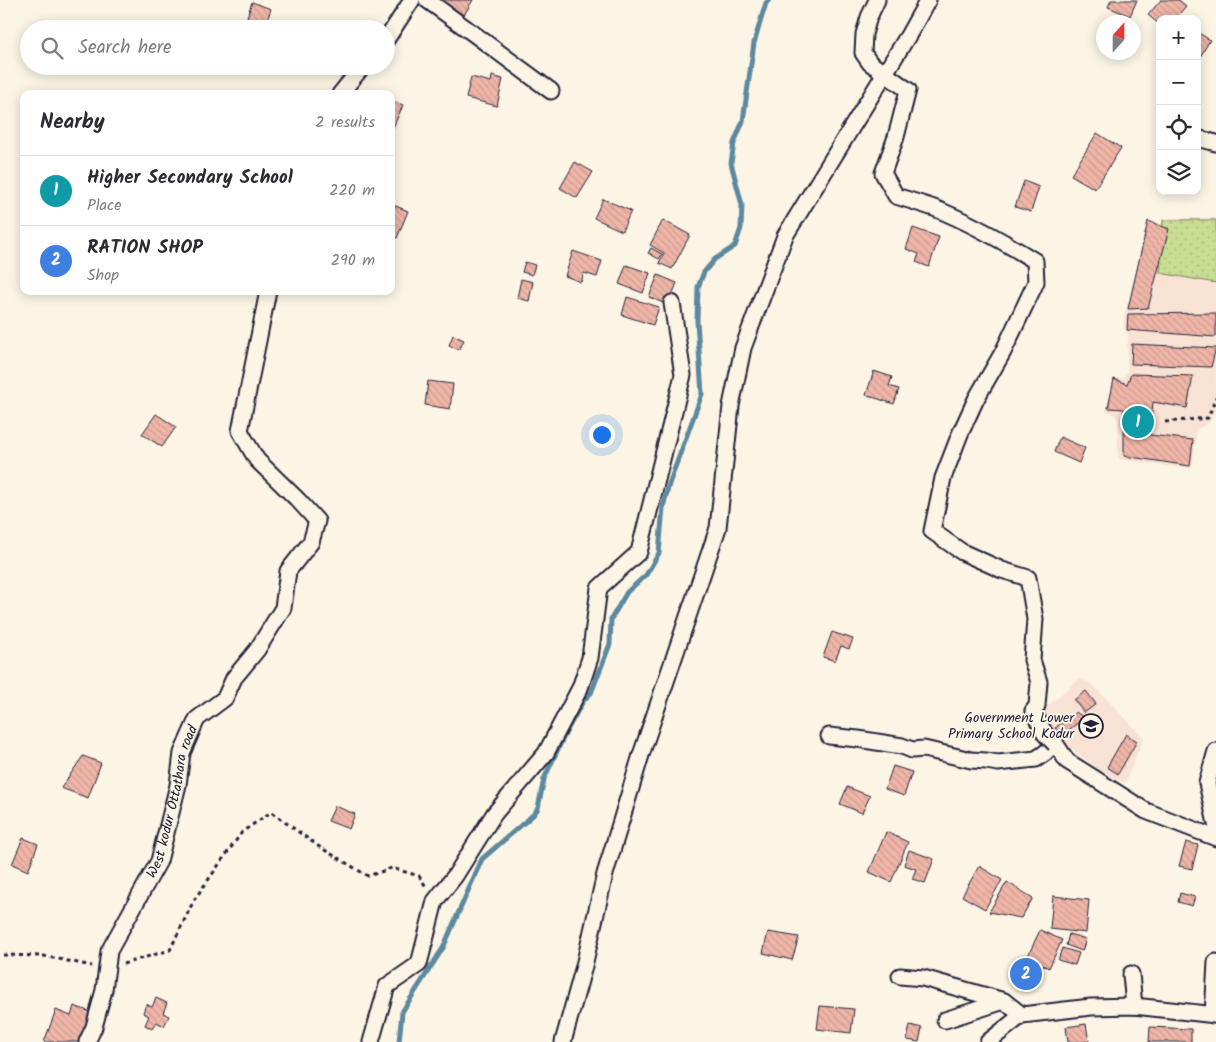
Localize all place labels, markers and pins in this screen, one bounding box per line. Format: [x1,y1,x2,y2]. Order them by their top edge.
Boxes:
pin: 1 [1122,403,1154,441]
place label: Government Lower Primary School Kodur [948,707,1075,745]
school or university icon: Government Lower Primary School Kodur [1078,713,1104,739]
pin: 2 [1010,955,1042,993]

